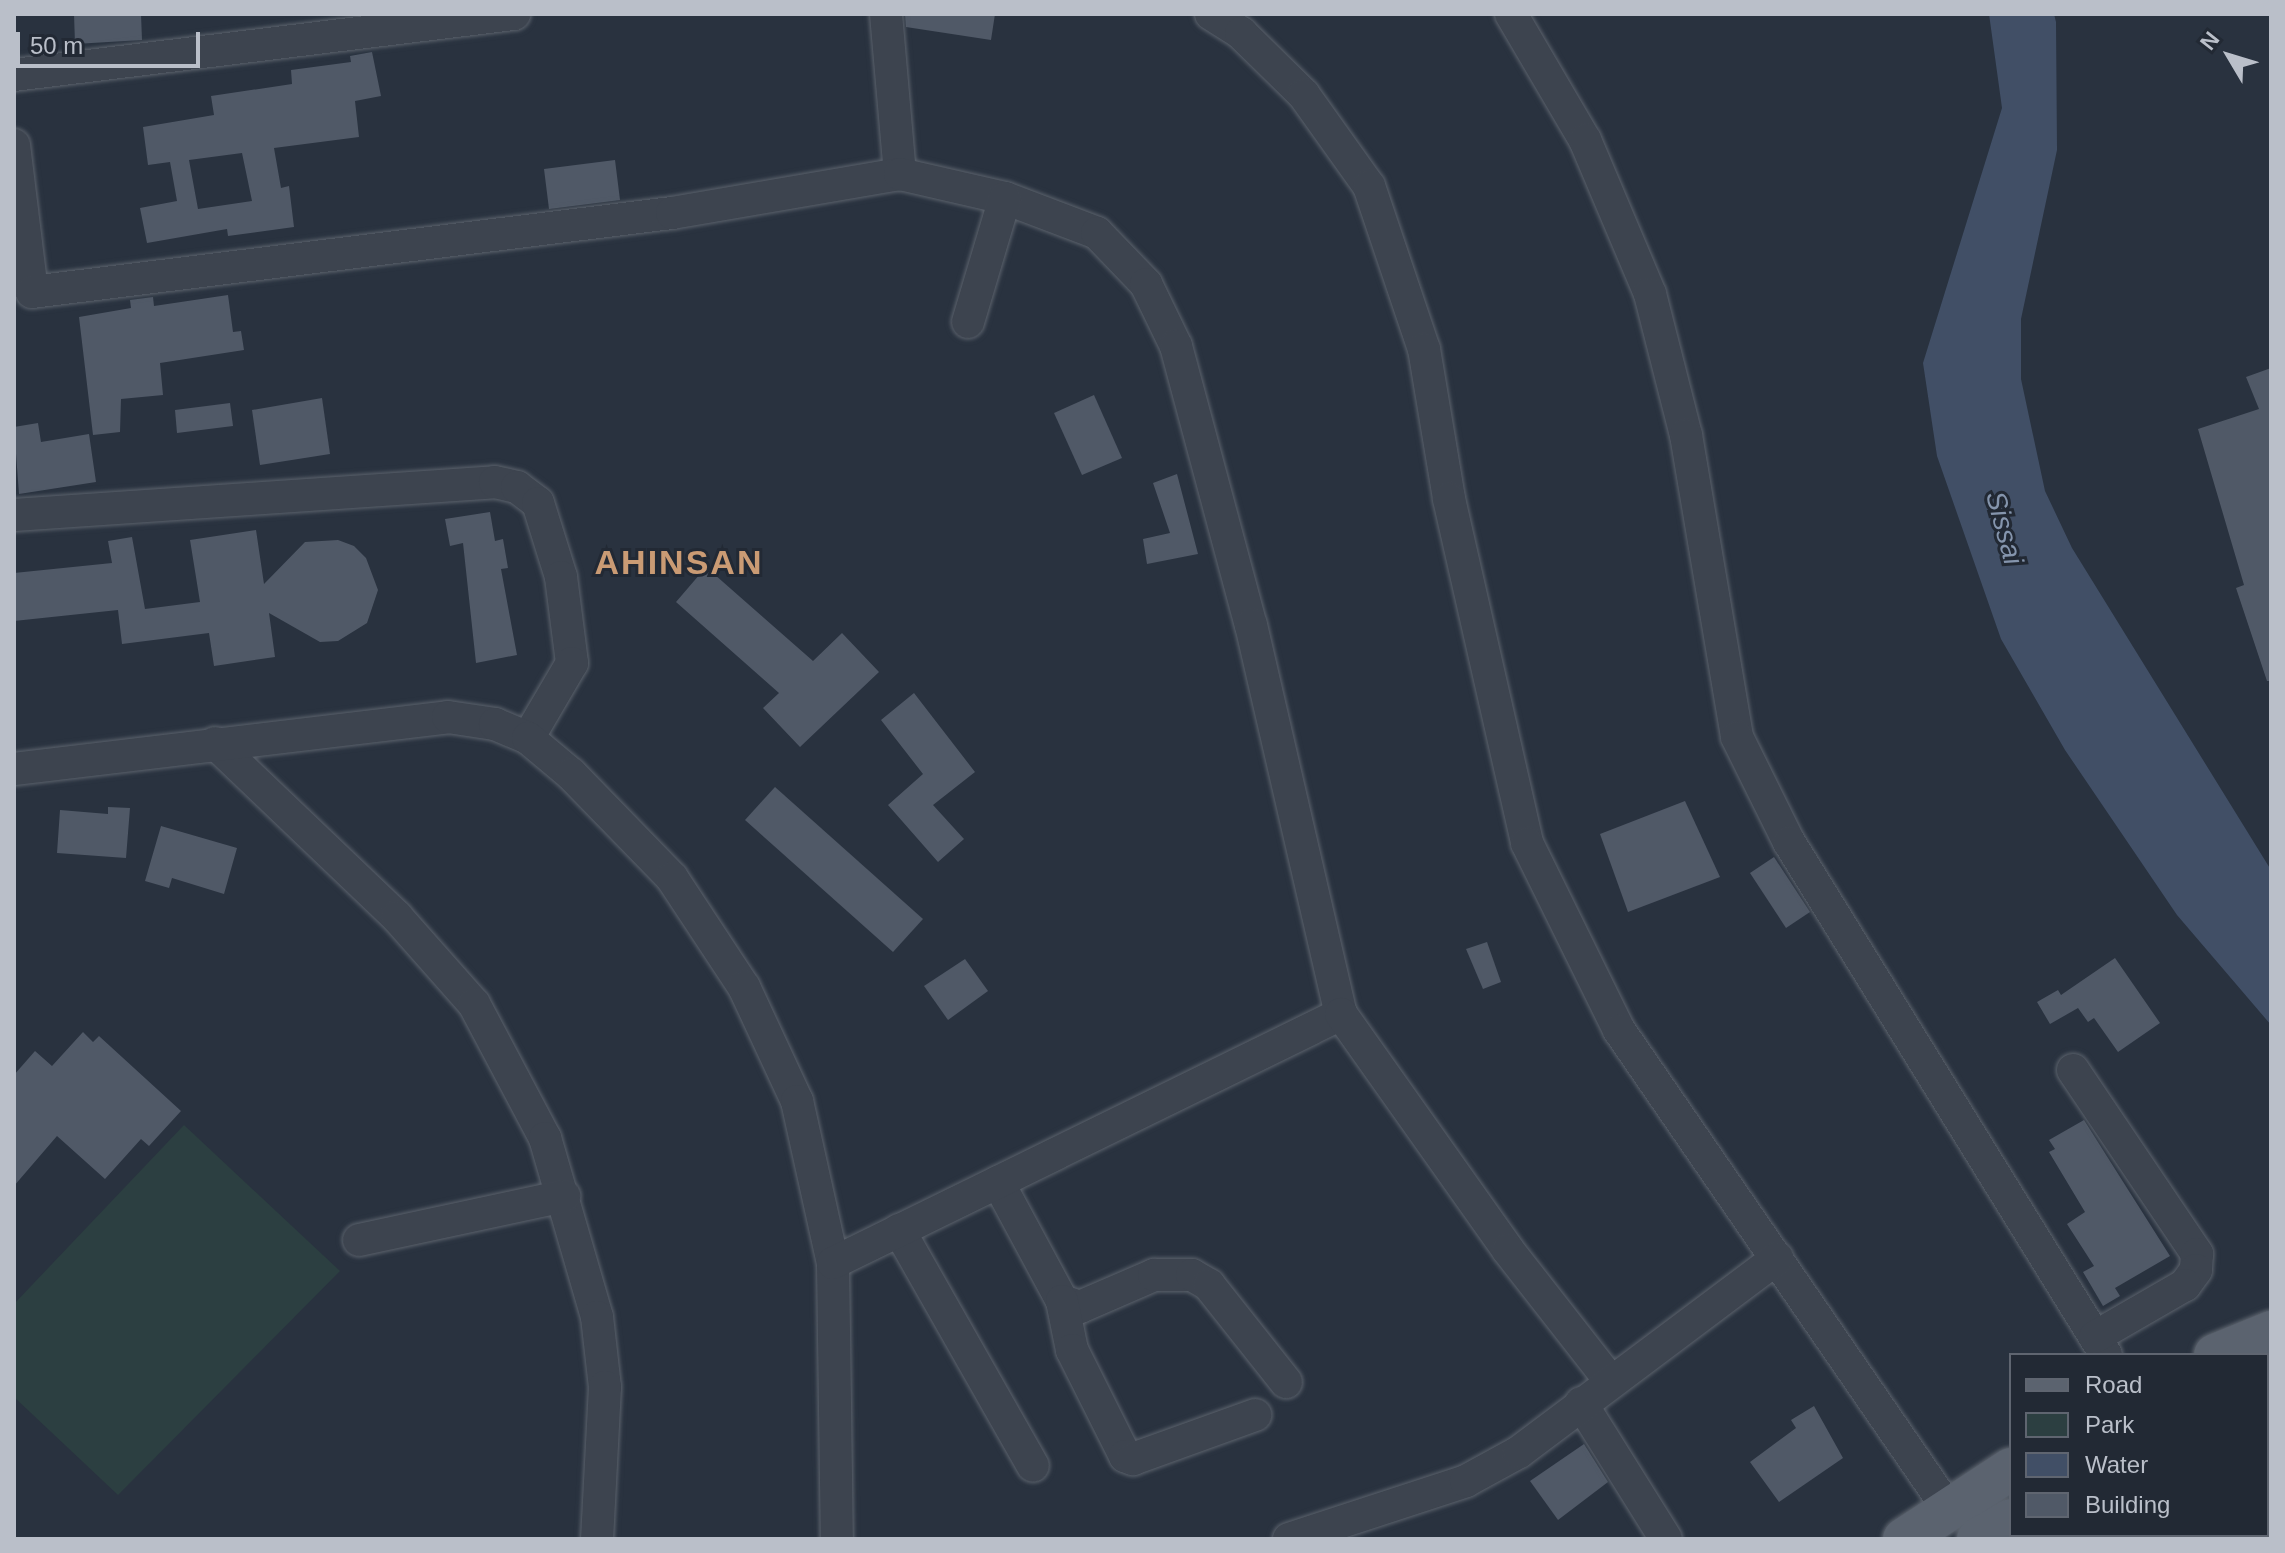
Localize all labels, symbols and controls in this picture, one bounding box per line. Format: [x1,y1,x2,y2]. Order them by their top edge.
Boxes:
scale bar [20,16,204,66]
north arrow [2189,16,2269,96]
text: N [2195,27,2224,55]
text: 50 m [30,32,83,59]
water label: Sissai [1978,488,2030,568]
district label: AHINSAN [595,543,763,583]
legend [2009,1353,2269,1537]
text: Road [2085,1371,2142,1398]
text: Park [2085,1411,2134,1438]
text: Water [2085,1451,2148,1478]
text: Building [2085,1491,2170,1518]

